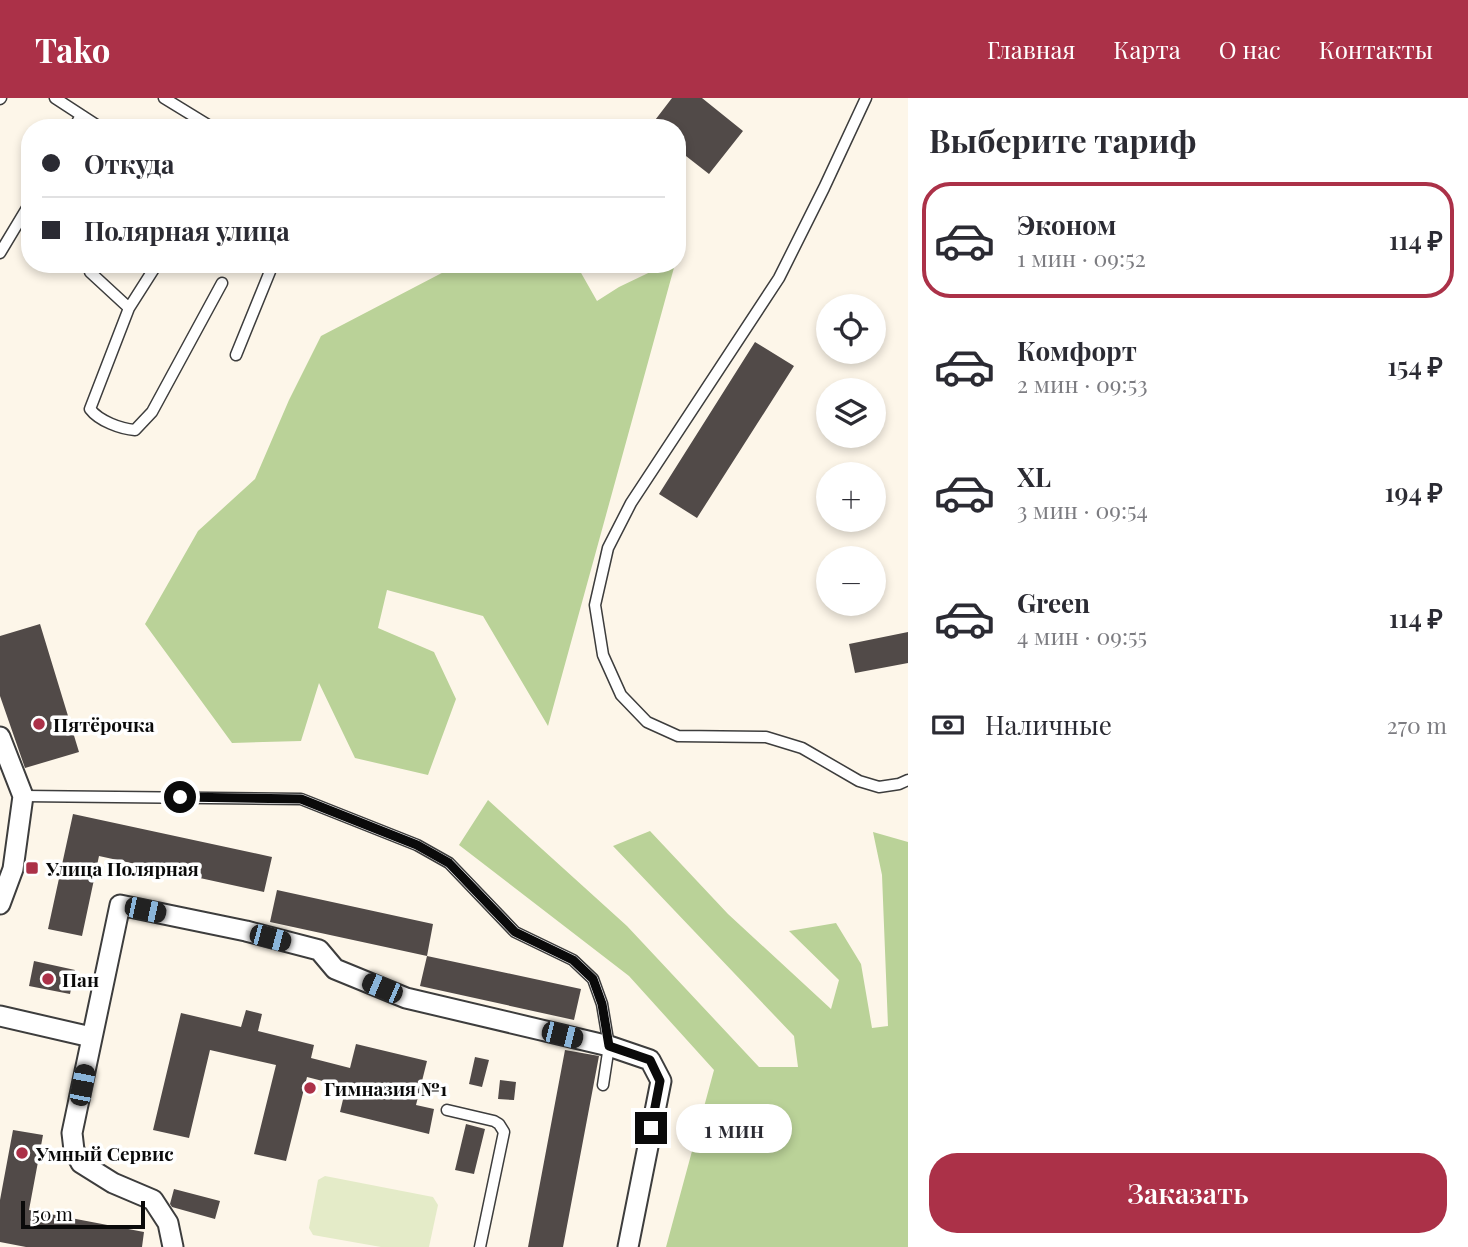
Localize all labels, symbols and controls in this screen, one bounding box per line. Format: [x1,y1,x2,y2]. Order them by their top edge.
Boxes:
text: Tako [35,27,110,71]
text: Главная [987,33,1075,65]
text: Карта [1113,33,1181,65]
text: О нас [1219,33,1281,65]
text: Контакты [1319,33,1433,65]
text: Выберите тариф [929,118,1196,161]
text: Откуда [84,146,175,181]
text: Эконом [1017,207,1116,242]
icon: car [933,209,996,272]
text: Полярная улица [84,213,290,248]
text: 114 ₽ [1389,222,1443,257]
text: 1 мин · 09:52 [1017,242,1146,273]
map controls [816,294,886,616]
button: locate [816,294,886,364]
text: Комфорт [1017,333,1137,368]
icon: car [933,335,996,398]
text: 154 ₽ [1387,348,1443,383]
text: 2 мин · 09:53 [1017,368,1148,399]
button: layers [816,378,886,448]
text: XL [1017,459,1051,494]
icon: car [933,461,996,524]
button: + [816,462,886,532]
text: 194 ₽ [1385,474,1443,509]
text: 3 мин · 09:54 [1017,494,1148,525]
button: − [816,546,886,616]
text: Green [1017,585,1090,620]
icon: car [933,587,996,650]
text: 114 ₽ [1389,600,1443,635]
text: 4 мин · 09:55 [1017,620,1147,651]
icon: cash [929,706,967,744]
text: Наличные [985,707,1112,742]
text: 270 m [1387,709,1447,740]
place label: Пятёрочка [53,711,155,737]
marker: Пятёрочка [31,716,47,732]
route start [164,781,196,813]
place label: Улица Полярная [45,855,199,881]
marker: Улица Полярная [24,860,40,876]
car [123,895,168,925]
car [247,922,294,954]
place label: Пан [62,966,99,992]
car [359,970,406,1006]
marker: Пан [40,971,56,987]
car [540,1020,585,1050]
car [68,1062,97,1108]
place label: Гимназия №1 [324,1075,447,1101]
marker: Гимназия №1 [302,1080,318,1096]
callout: 1 мин [676,1104,791,1152]
route end [635,1112,667,1144]
text: 1 мин [704,1113,764,1144]
place label: Умный Сервис [35,1140,174,1166]
marker: Умный Сервис [14,1145,30,1161]
button: Заказать [929,1153,1447,1233]
scale bar [21,1198,145,1230]
text: 50 m [32,1200,73,1226]

